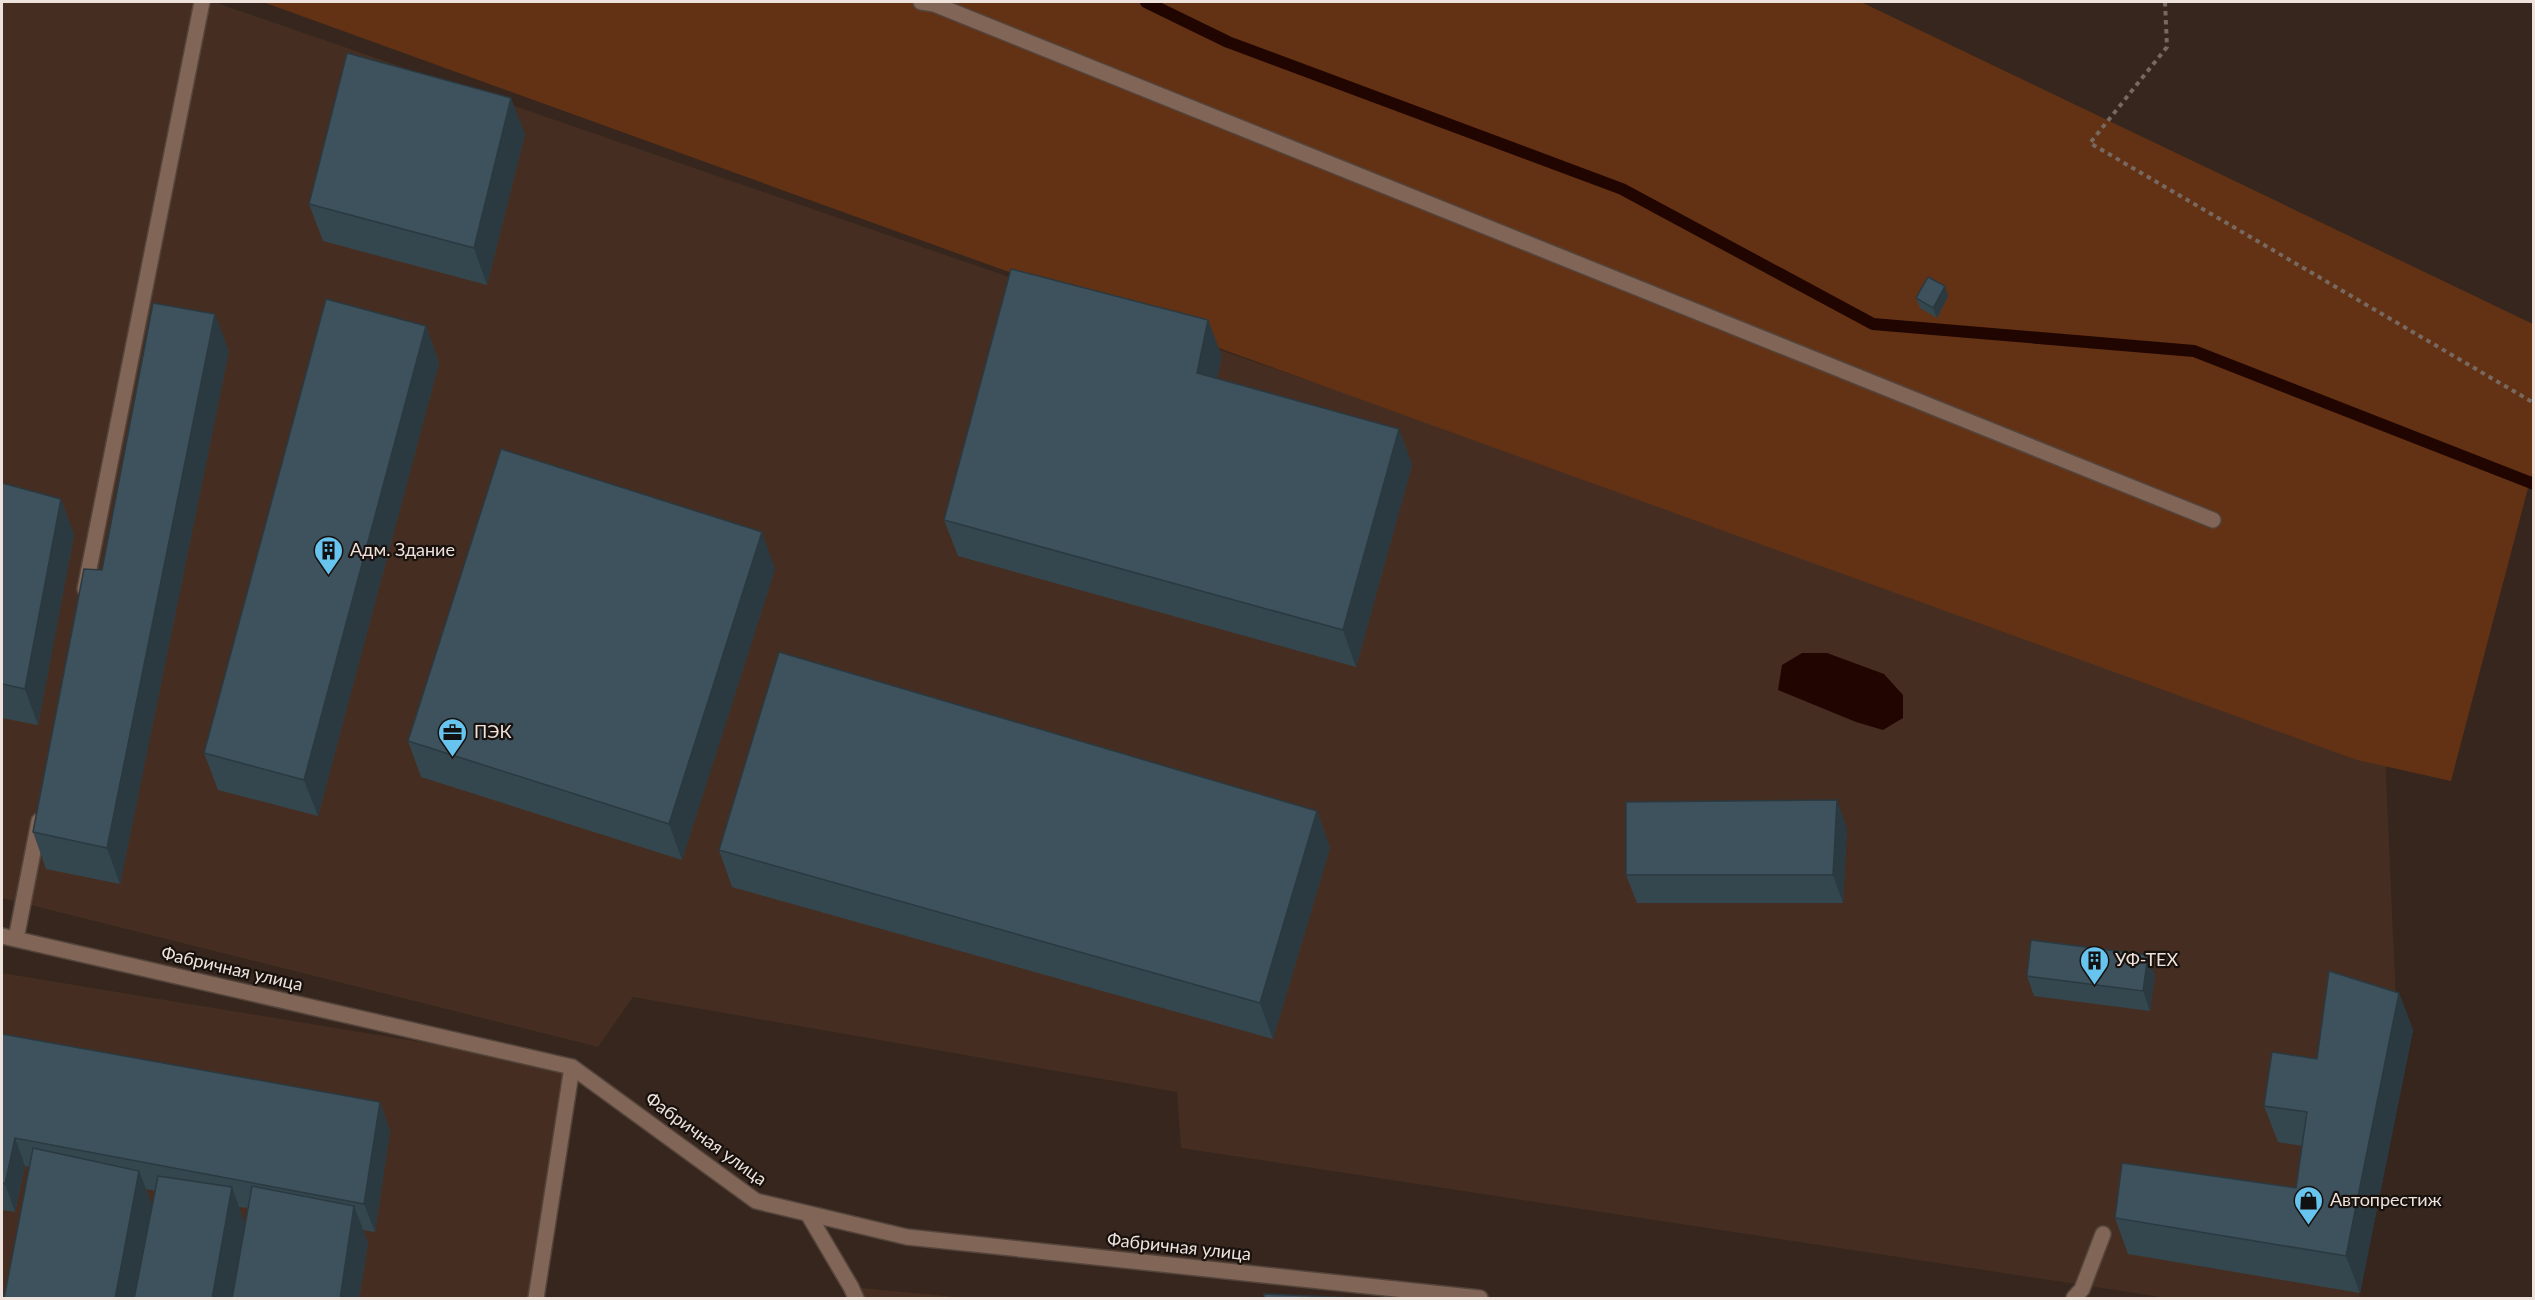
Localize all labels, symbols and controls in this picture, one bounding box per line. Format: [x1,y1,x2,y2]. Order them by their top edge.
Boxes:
building icon: Адм. Здание [313,534,345,576]
place label: Адм. Здание [350,538,455,560]
office icon: ПЭК [437,716,469,758]
place label: ПЭК [474,720,511,742]
street label: Фабричная улица [159,941,305,995]
building icon: УФ-ТЕХ [2078,944,2110,986]
place label: УФ-ТЕХ [2115,948,2178,970]
street label: Фабричная улица [642,1087,772,1190]
shop icon: Автопрестиж [2293,1184,2325,1226]
place label: Автопрестиж [2330,1188,2442,1210]
street label: Фабричная улица [1106,1228,1252,1265]

